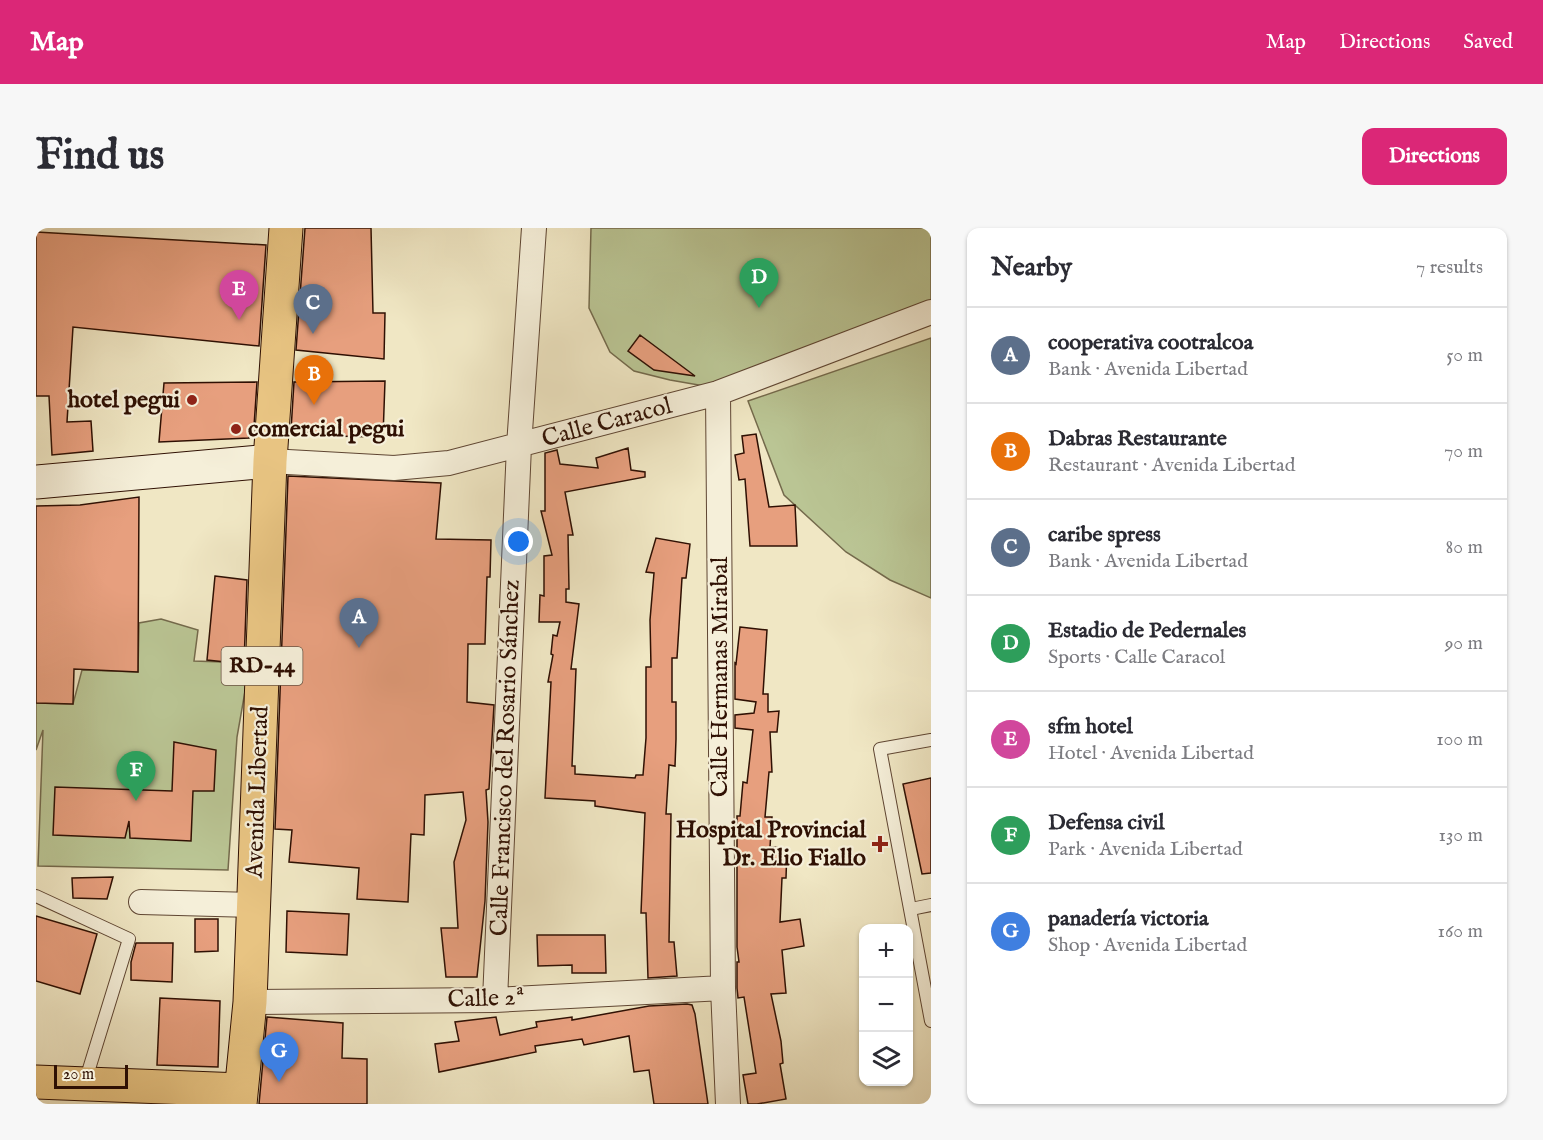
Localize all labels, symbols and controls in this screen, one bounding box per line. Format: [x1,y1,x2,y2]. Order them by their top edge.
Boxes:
text: Map [30,25,84,60]
text: Map [1266,29,1306,56]
text: Directions [1339,29,1430,56]
text: Saved [1463,29,1513,56]
button: Directions [1362,128,1507,185]
text: Find us [36,130,164,183]
text: Nearby [991,251,1072,284]
text: 7 results [1416,255,1483,280]
pin: D [740,259,778,308]
pin: E [220,270,258,320]
pin: C [294,285,332,334]
text: cooperativa cootralcoa [1048,329,1253,357]
text: A [1004,343,1017,368]
text: 50 m [1446,343,1483,368]
pin: B [294,356,334,405]
text: Bank · Avenida Libertad [1048,357,1248,382]
place label: hotel pegui [66,385,181,416]
street label: Calle Caracol [539,391,676,455]
marker: hotel pegui [185,393,199,407]
place label: comercial pegui [248,414,405,445]
marker: comercial pegui [229,422,243,436]
text: Dabras Restaurante [1048,425,1227,453]
text: B [1004,439,1017,464]
text: 70 m [1444,439,1483,464]
text: Restaurant · Avenida Libertad [1048,453,1295,478]
text: caribe spress [1048,521,1161,549]
your location [504,527,533,556]
text: C [1003,535,1018,560]
text: 80 m [1446,535,1483,560]
text: Bank · Avenida Libertad [1048,549,1248,574]
street label: Calle Hermanas Mirabal [705,556,736,797]
street label: Calle Francisco del Rosario Sánchez [484,579,528,937]
pin: A [340,598,378,648]
text: Estadio de Pedernales [1048,617,1246,645]
text: D [1002,631,1019,656]
text: 90 m [1445,631,1483,656]
text: Sports · Calle Caracol [1048,645,1225,670]
road number: RD-44 [222,647,302,685]
street label: Avenida Libertad [239,705,277,880]
text: sfm hotel [1048,713,1133,741]
text: E [1004,727,1017,752]
text: 100 m [1436,727,1483,752]
text: Hotel · Avenida Libertad [1048,741,1254,766]
pin: F [116,752,156,801]
text: Defensa civil [1048,809,1164,837]
place label: Hospital Provincial Dr. Elio Fiallo [676,815,866,874]
text: F [1004,823,1017,848]
text: 130 m [1438,823,1483,848]
marker: Hospital Provincial Dr. Elio Fiallo [871,835,889,853]
text: Park · Avenida Libertad [1048,837,1243,862]
text: panadería victoria [1048,905,1209,933]
text: G [1003,919,1018,944]
text: 160 m [1437,919,1483,944]
map controls [859,924,913,1086]
button: + [859,924,913,978]
text: Shop · Avenida Libertad [1048,933,1247,958]
button: − [859,978,913,1032]
street label: Calle 2ª [447,982,525,1016]
pin: G [260,1032,298,1082]
button: layers [859,1032,913,1086]
scale bar [54,1062,128,1090]
text: 20 m [63,1065,94,1085]

